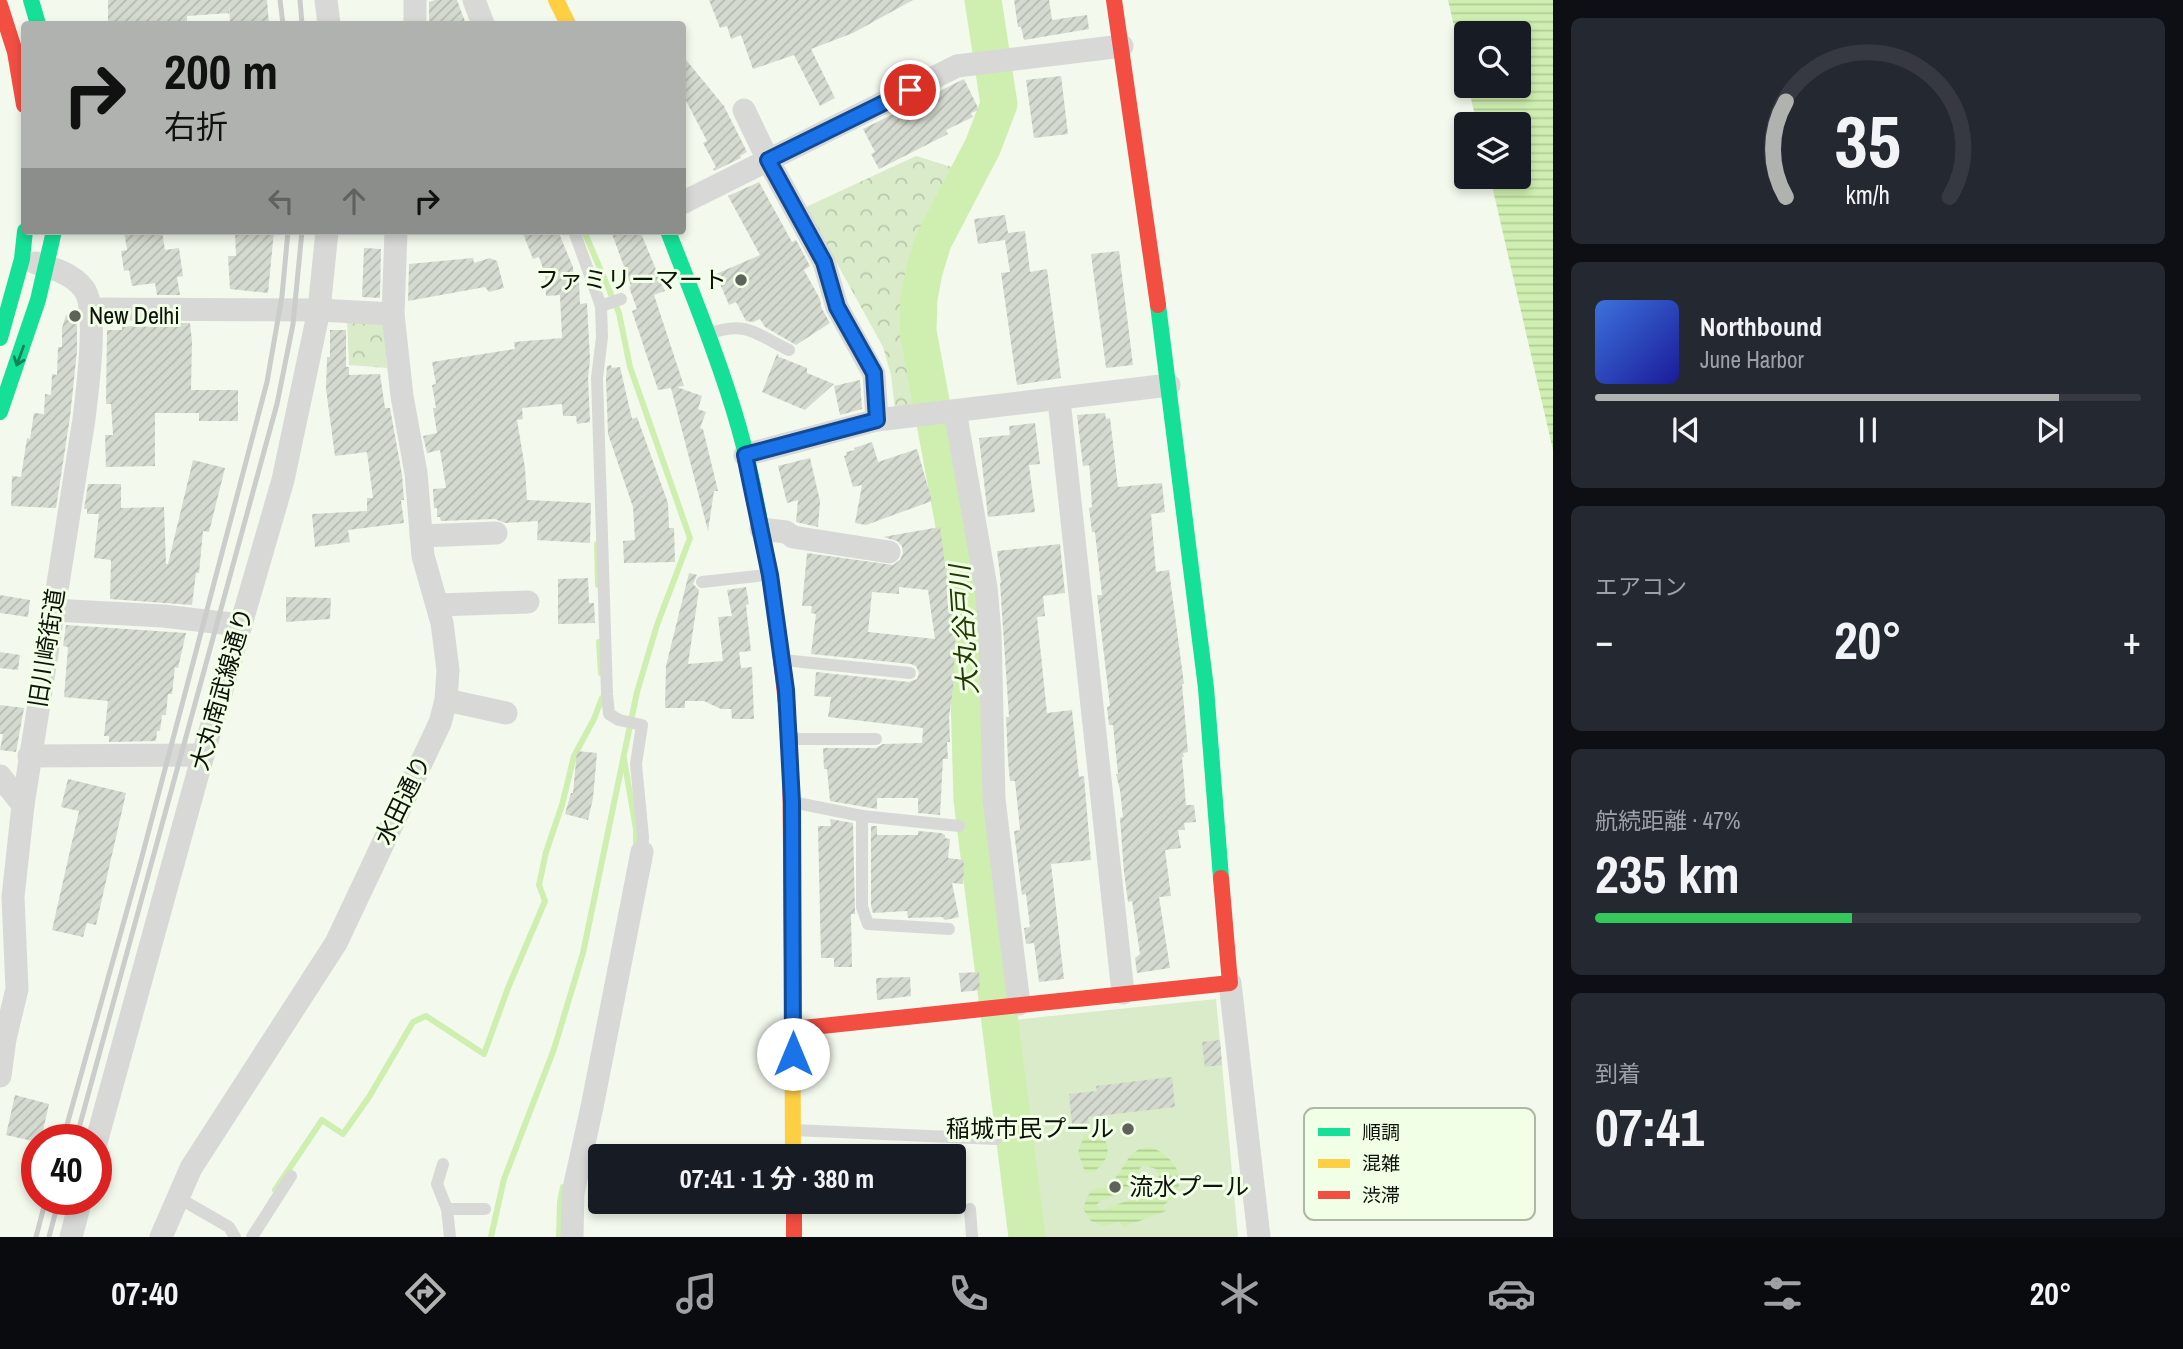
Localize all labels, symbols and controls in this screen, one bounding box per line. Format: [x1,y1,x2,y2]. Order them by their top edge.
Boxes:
map controls [1454,21,1531,189]
button: search [1454,21,1531,98]
text: 200 m [164,38,278,104]
icon: right [49,49,140,140]
pin [880,60,940,120]
icon: arrive [891,71,929,109]
text: 35 [1835,92,1901,190]
text: 右折 [164,105,228,148]
button: layers [1454,112,1531,189]
text: km/h [1846,178,1890,212]
icon: left [262,182,300,220]
icon: ahead [335,182,373,220]
icon: right [408,182,446,220]
place label: ファミリーマート [535,263,727,295]
marker: ファミリーマート [733,272,749,288]
place label: New Delhi [89,299,180,331]
marker: New Delhi [67,308,83,324]
text: Northbound [1700,309,1822,344]
text: June Harbor [1700,344,1804,375]
one-way arrow [13,345,25,367]
icon: previous [1667,411,1705,449]
icon: pause [1849,411,1887,449]
icon: next [2031,411,2069,449]
water label: 大丸谷戸川 [941,561,985,696]
text: エアコン [1595,571,1687,602]
street label: 旧川崎街道 [21,586,71,710]
street label: 大丸南武線通り [183,604,260,774]
text: 20° [1834,605,1902,675]
text: − [1595,615,1613,666]
text: + [2123,615,2141,666]
street label: 水田通り [367,749,438,850]
text: 航続距離 · 47% [1595,805,1740,836]
text: 235 km [1595,839,1740,909]
position arrow [756,1017,830,1091]
text: 到着 [1595,1058,1641,1089]
text: 07:41 [1595,1092,1704,1162]
legend [1304,1108,1535,1220]
place label: 稲城市民プール [946,1112,1114,1144]
text: 順調 [1362,1119,1400,1145]
marker: 稲城市民プール [1120,1121,1136,1137]
speed limit sign: 40 [21,1124,112,1215]
text: 混雑 [1362,1150,1400,1176]
text: 07:41 · 1 分 · 380 m [680,1161,874,1196]
place label: 流水プール [1129,1170,1249,1202]
marker: 流水プール [1107,1179,1123,1195]
text: 渋滞 [1362,1182,1400,1208]
icon: directions [401,1269,450,1318]
icon: music [672,1269,721,1318]
icon: phone [944,1269,993,1318]
icon: climate [1215,1269,1264,1318]
icon: car [1487,1269,1536,1318]
icon: filters [1758,1269,1807,1318]
text: 07:40 [111,1272,178,1315]
text: 20° [2030,1272,2072,1315]

